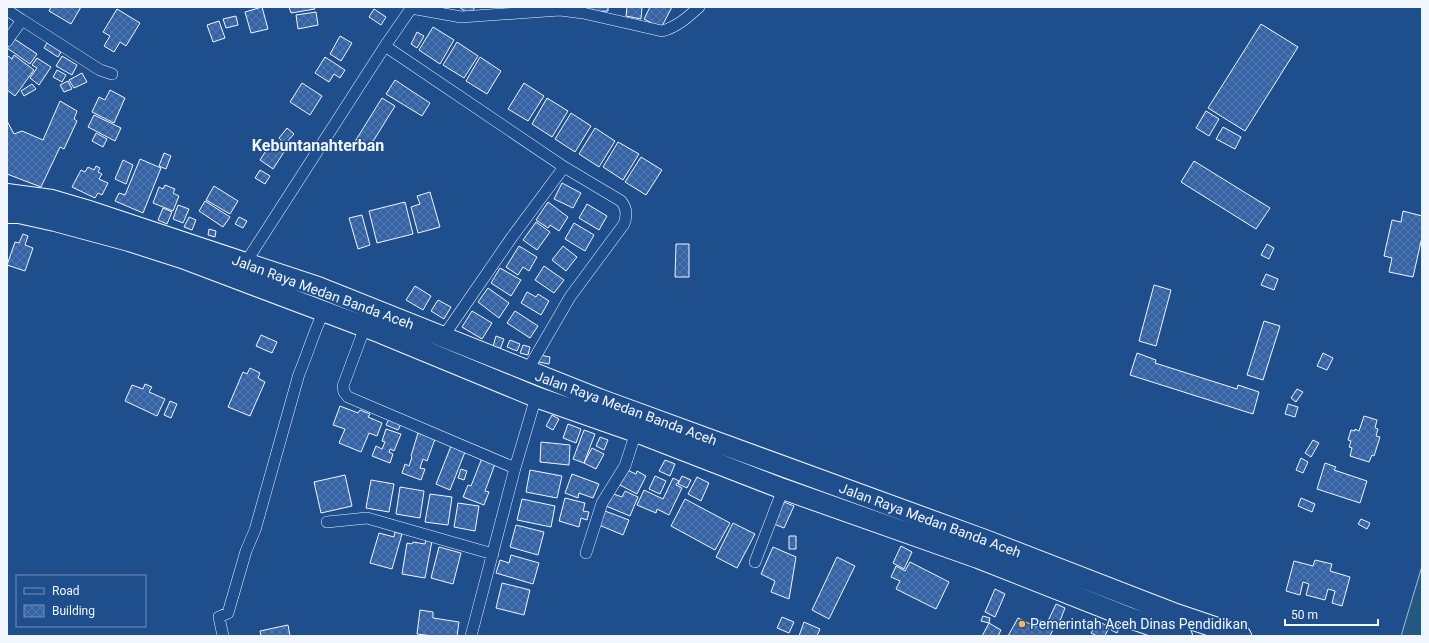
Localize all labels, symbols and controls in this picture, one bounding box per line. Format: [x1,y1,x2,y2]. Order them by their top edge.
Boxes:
district label: Kebuntanahterban [252,136,384,155]
street label: Jalan Raya Medan Banda Aceh [230,252,416,332]
street label: Jalan Raya Medan Banda Aceh [533,368,719,448]
street label: Jalan Raya Medan Banda Aceh [837,480,1023,560]
legend [16,575,146,627]
text: Road [52,584,80,598]
scale bar [1285,601,1378,627]
text: Building [52,604,95,618]
text: 50 m [1291,608,1318,622]
place label: Pemerintah Aceh Dinas Pendidikan [1030,616,1248,632]
marker: Pemerintah Aceh Dinas Pendidikan [1017,619,1027,629]

